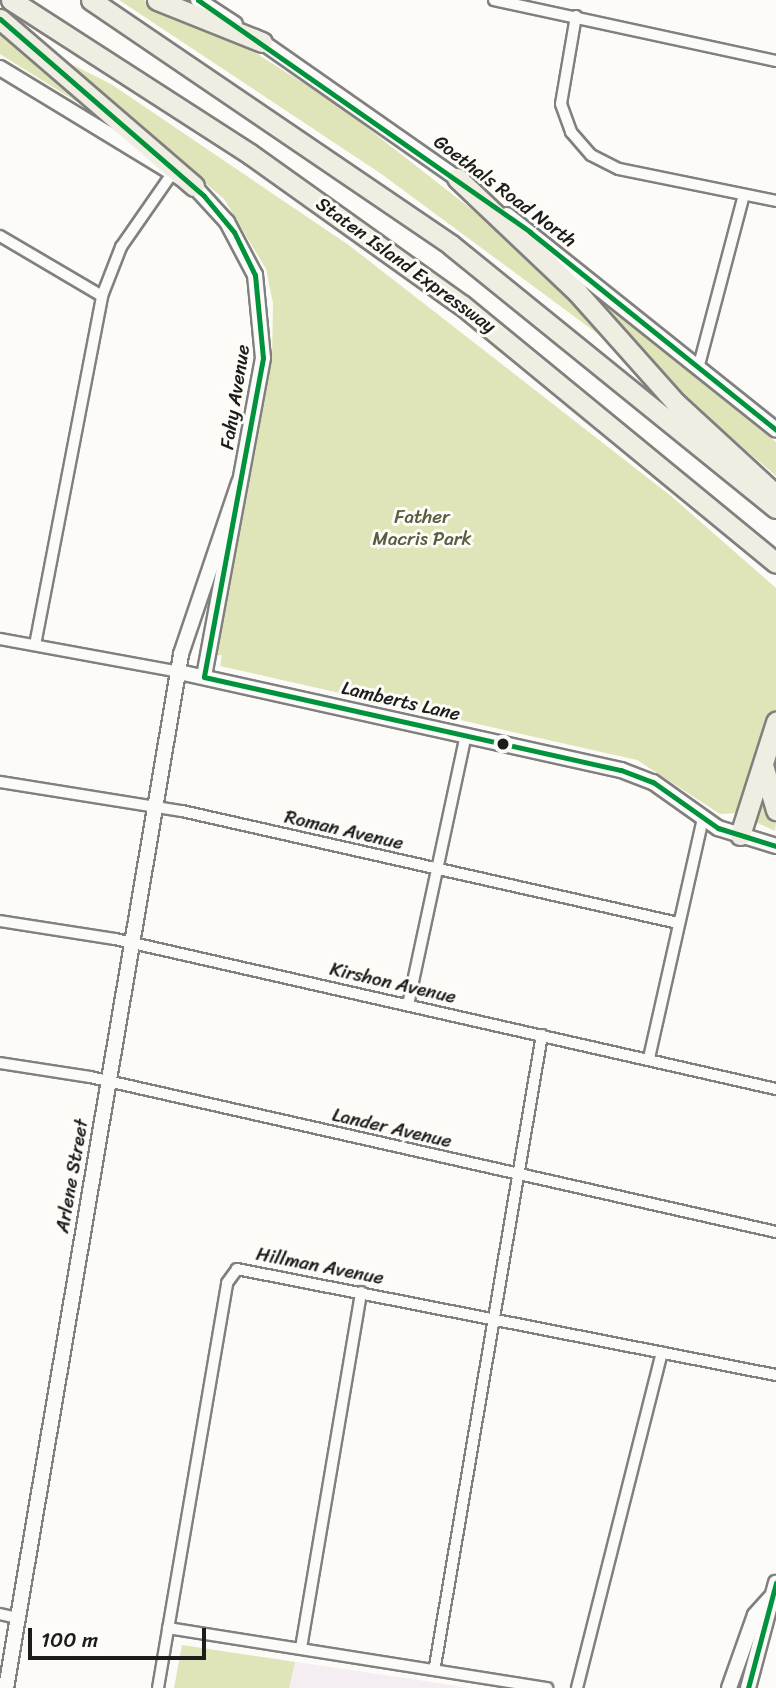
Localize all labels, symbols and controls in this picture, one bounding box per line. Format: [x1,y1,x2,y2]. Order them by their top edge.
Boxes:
street label: Goethals Road North [429,130,581,252]
street label: Staten Island Expressway [311,192,501,338]
street label: Fahy Avenue [216,343,254,451]
park label: Father Macris Park [372,506,472,550]
street label: Lamberts Lane [340,676,462,726]
unlabelled marker [496,737,510,751]
street label: Roman Avenue [282,805,406,855]
street label: Kirshon Avenue [328,957,458,1009]
street label: Lander Avenue [330,1103,454,1153]
street label: Arlene Street [51,1117,93,1235]
street label: Hillman Avenue [254,1242,386,1290]
scale bar [32,1614,210,1658]
text: 100 m [41,1621,98,1659]

